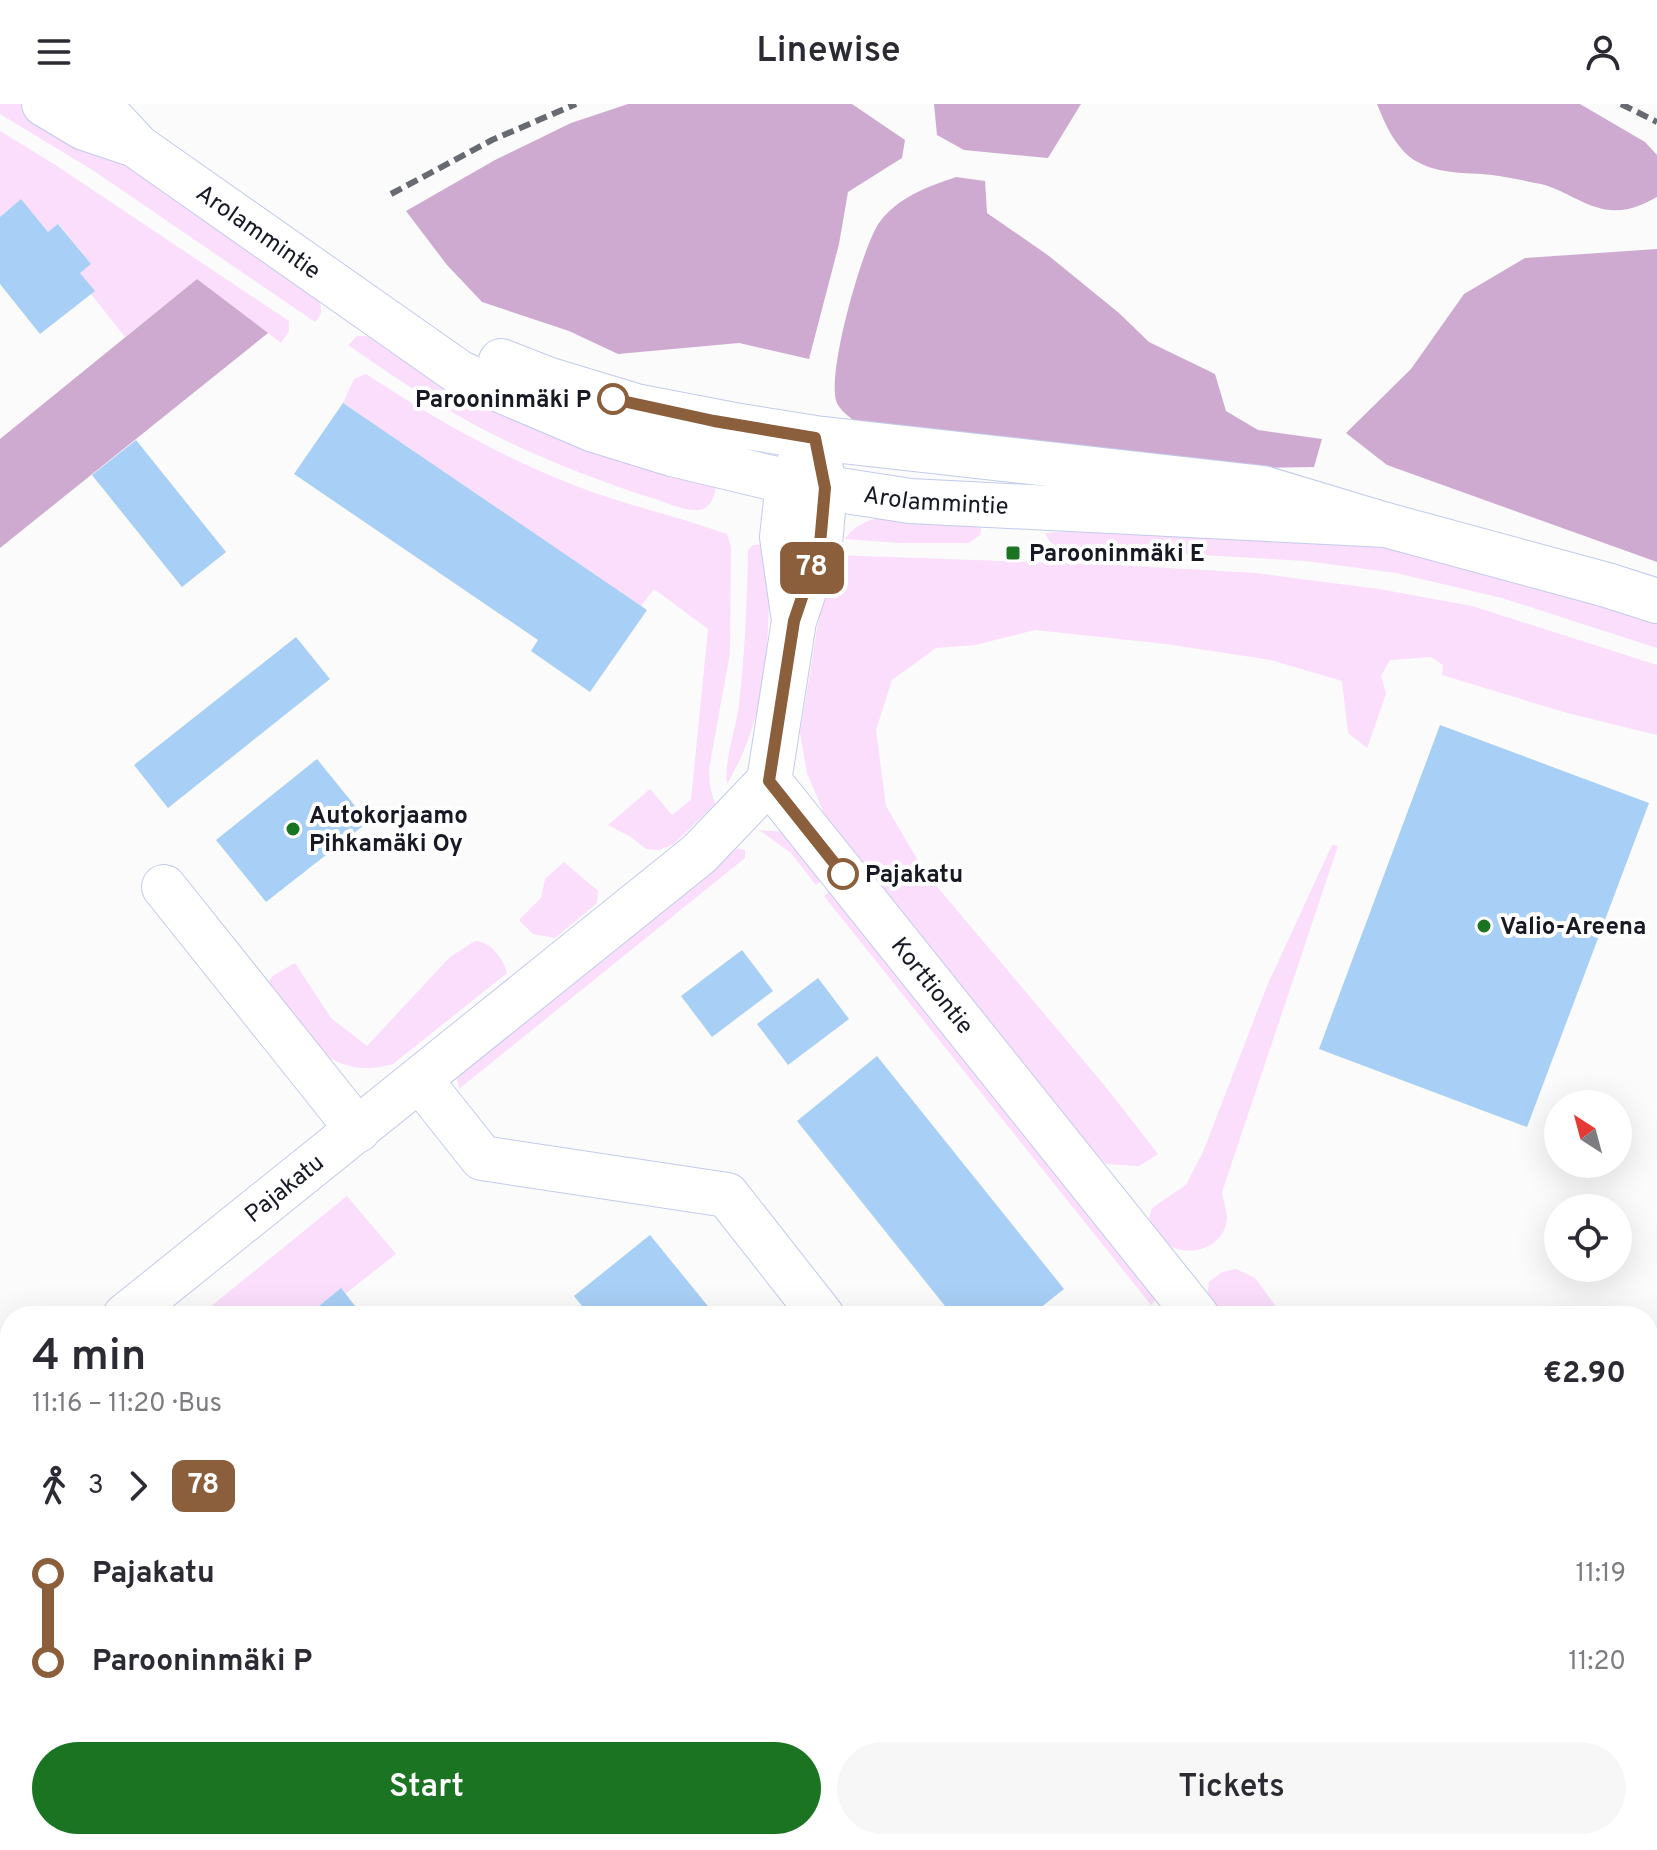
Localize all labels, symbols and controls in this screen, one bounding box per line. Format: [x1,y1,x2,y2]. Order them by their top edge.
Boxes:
text: Linewise [756,29,901,75]
icon: menu [32,30,76,74]
icon: person [1581,30,1625,74]
street label: Arolammintie [189,179,326,287]
marker: Parooninmäki P [598,384,628,414]
place label: Parooninmäki P [415,386,591,416]
street label: Arolammintie [861,481,1009,523]
place label: Parooninmäki E [1029,540,1205,570]
line badge: 78 [776,542,848,594]
marker: Parooninmäki E [1004,544,1022,562]
text: 78 [796,550,828,586]
place label: Autokorjaamo Pihkamäki Oy [309,802,468,860]
marker: Autokorjaamo Pihkamäki Oy [284,820,302,838]
marker: Pajakatu [828,859,858,889]
place label: Pajakatu [865,861,963,891]
place label: Valio-Areena [1500,913,1646,943]
marker: Valio-Areena [1475,917,1493,935]
street label: Korttiontie [883,932,979,1041]
north arrow [1544,1090,1632,1178]
map controls [1544,1090,1632,1282]
street label: Pajakatu [239,1149,331,1231]
button: locate [1544,1194,1632,1282]
text: 4 min [32,1330,146,1386]
text: €2.90 [1543,1356,1626,1393]
text: 11:16 – 11:20 · Bus [32,1388,222,1421]
icon: walk [32,1464,76,1508]
icon: forward [116,1464,160,1508]
text: 78 [188,1468,219,1504]
text: 3 [88,1470,104,1503]
text: Pajakatu [92,1556,215,1593]
text: 11:19 [1576,1558,1626,1591]
text: Parooninmäki P [92,1644,312,1681]
text: 11:20 [1568,1646,1626,1679]
button: Start [32,1742,821,1834]
button: Tickets [837,1742,1626,1834]

